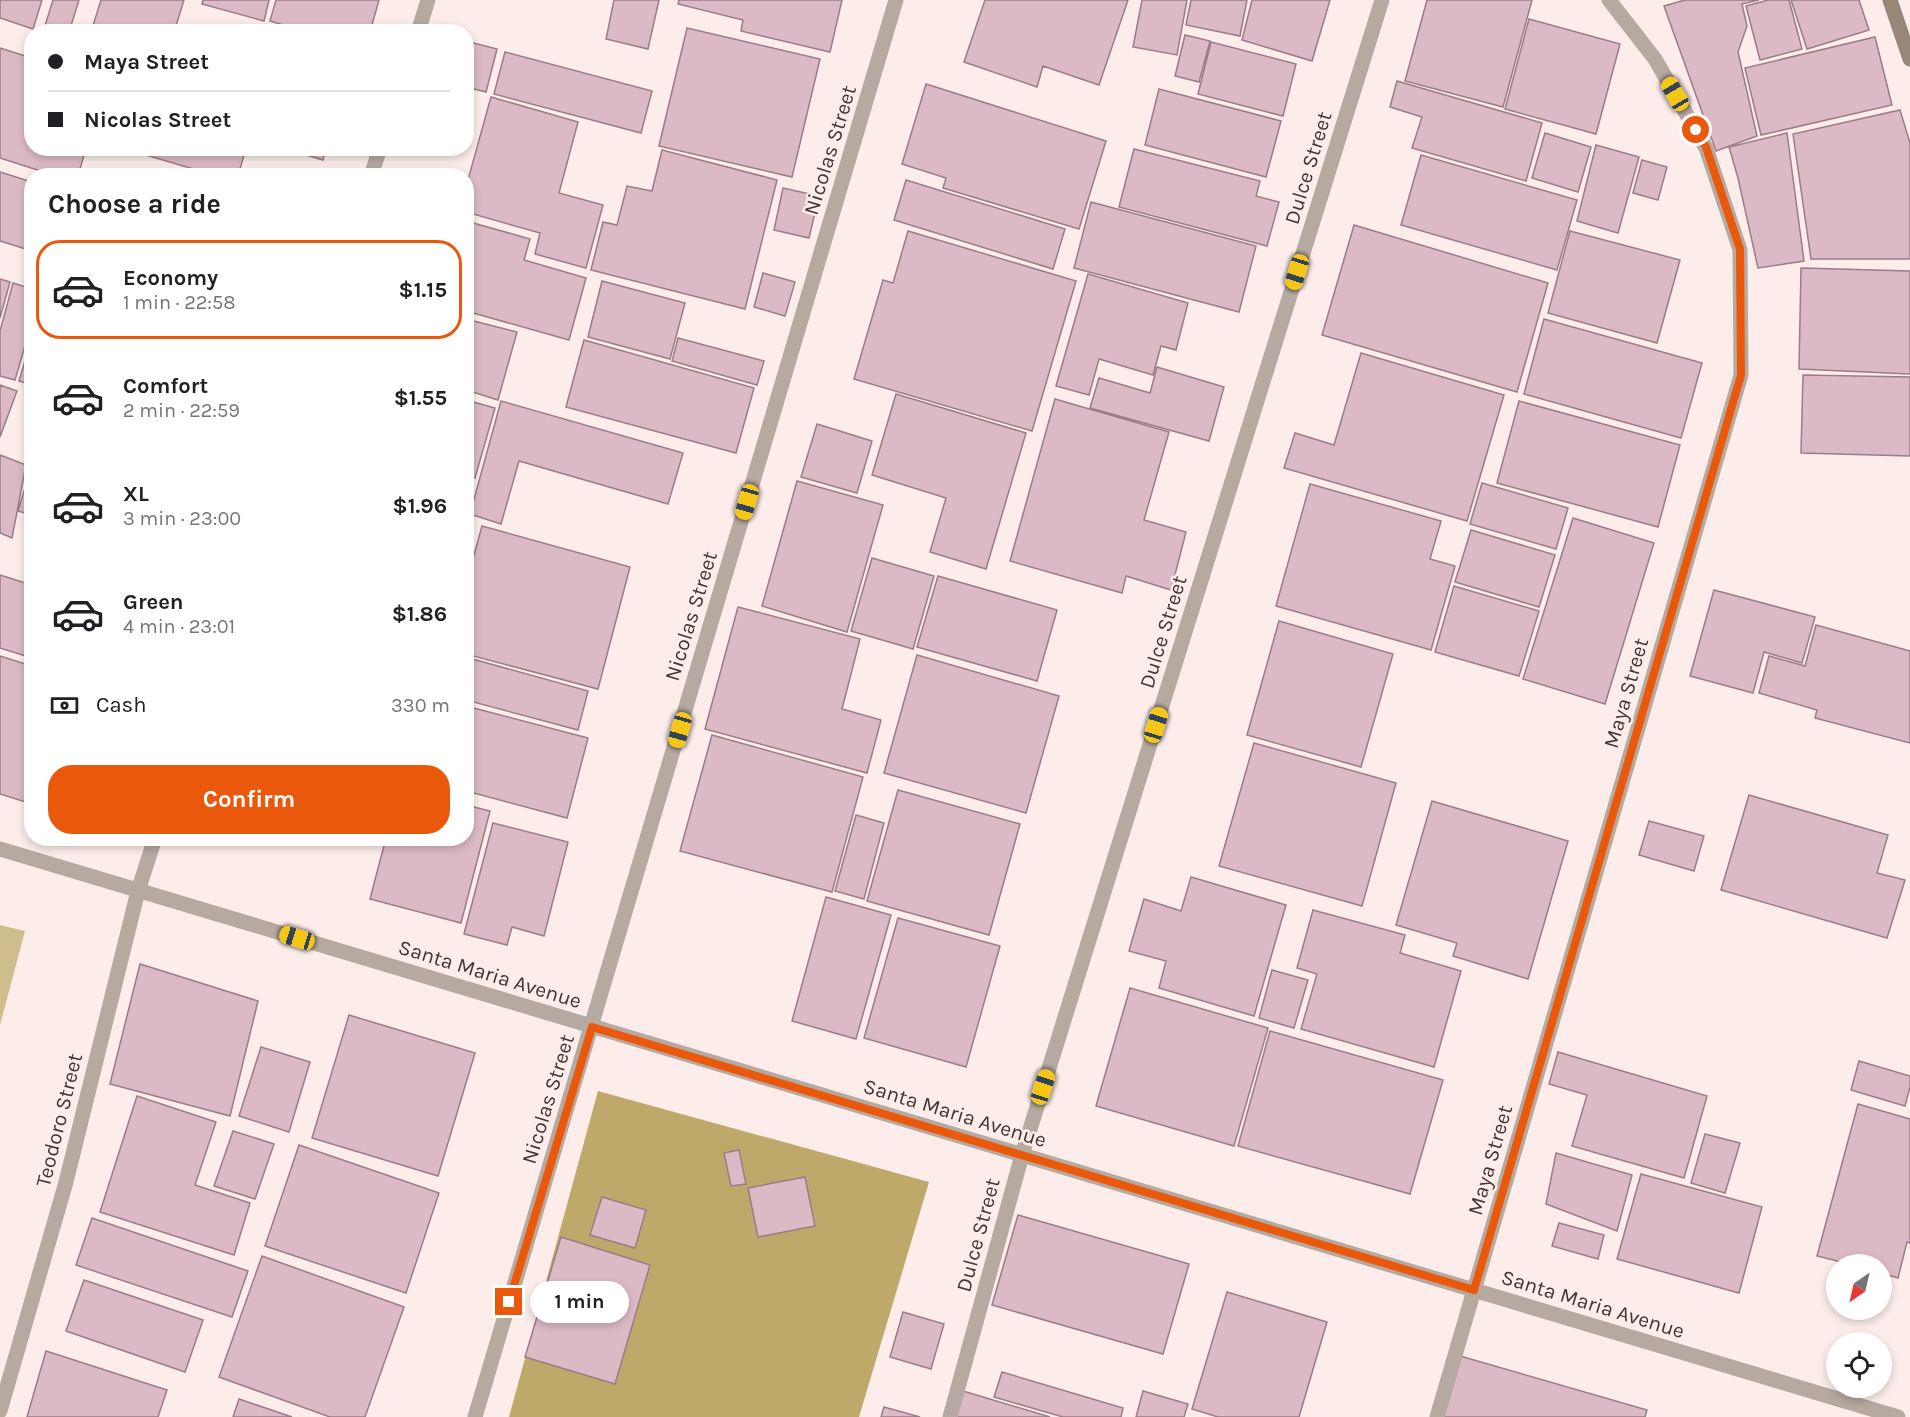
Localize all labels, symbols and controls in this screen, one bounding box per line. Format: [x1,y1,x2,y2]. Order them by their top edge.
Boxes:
text: Maya Street [84,49,209,75]
car [1658,74,1692,114]
street label: Nicolas Street [799,82,861,218]
text: Nicolas Street [84,107,231,133]
street label: Dulce Street [1279,109,1337,227]
route start [1682,116,1709,143]
text: Choose a ride [48,188,221,220]
car [1283,252,1311,292]
icon: car [51,263,105,317]
text: Economy [123,265,218,291]
text: $1.15 [399,277,447,303]
text: 1 min · 22:58 [123,291,236,314]
icon: car [51,371,105,425]
text: Comfort [123,373,208,399]
text: $1.55 [394,385,447,411]
text: 2 min · 22:59 [123,399,240,422]
icon: car [51,479,105,533]
text: XL [123,481,149,507]
car [733,482,761,522]
text: $1.96 [392,493,447,519]
text: 3 min · 23:00 [123,507,241,530]
street label: Nicolas Street [660,548,722,684]
street label: Dulce Street [1134,573,1192,691]
icon: car [51,587,105,641]
text: Green [123,589,184,615]
text: $1.86 [392,601,447,627]
text: 4 min · 23:01 [123,615,235,638]
street label: Maya Street [1599,635,1653,751]
icon: cash [48,689,81,722]
text: Cash [96,692,146,718]
text: 330 m [391,694,450,717]
car [1142,705,1170,745]
car [666,710,694,750]
button: Confirm [48,765,450,834]
car [277,924,317,952]
street label: Santa Maria Avenue [396,935,584,1013]
street label: Nicolas Street [517,1031,579,1167]
street label: Teodoro Street [31,1051,87,1189]
car [1029,1067,1057,1107]
street label: Santa Maria Avenue [861,1074,1049,1152]
street label: Maya Street [1463,1102,1517,1218]
street label: Dulce Street [951,1175,1005,1294]
north arrow [1826,1254,1892,1320]
map controls [1826,1254,1892,1398]
street label: Santa Maria Avenue [1499,1265,1687,1343]
callout: 1 min [530,1281,629,1323]
route end [495,1288,522,1315]
text: 1 min [554,1290,605,1313]
button: locate [1826,1332,1892,1398]

